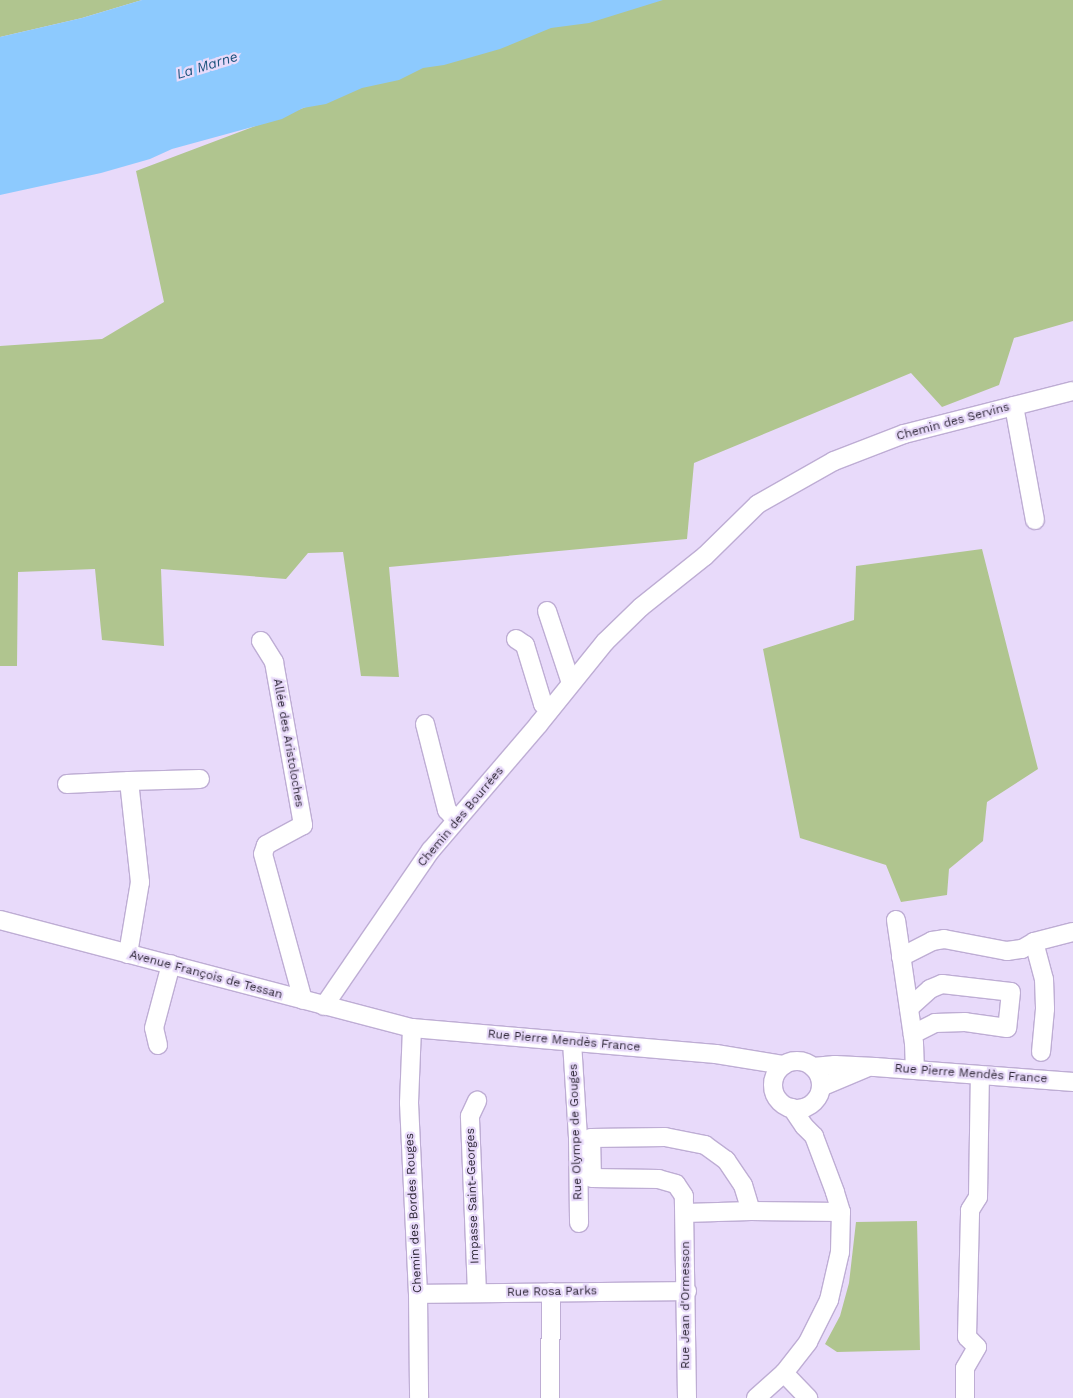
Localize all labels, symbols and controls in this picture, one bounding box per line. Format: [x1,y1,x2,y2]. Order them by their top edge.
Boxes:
water label: La Marne [174,48,240,82]
street label: Chemin des Servins [895,400,1011,444]
street label: Allée des Aristoloches [270,677,306,809]
street label: Chemin des Bourrées [415,764,507,870]
street label: Avenue François de Tessan [128,948,284,1002]
street label: Rue Pierre Mendès France [487,1027,641,1055]
street label: Rue Pierre Mendès France [894,1061,1048,1087]
street label: Rue Olympe de Gouges [566,1064,586,1200]
street label: Impasse Saint-Georges [463,1128,483,1264]
street label: Chemin des Bordes Rouges [403,1133,425,1293]
street label: Rue Jean d'Ormesson [679,1241,693,1369]
street label: Rue Rosa Parks [507,1284,597,1300]

